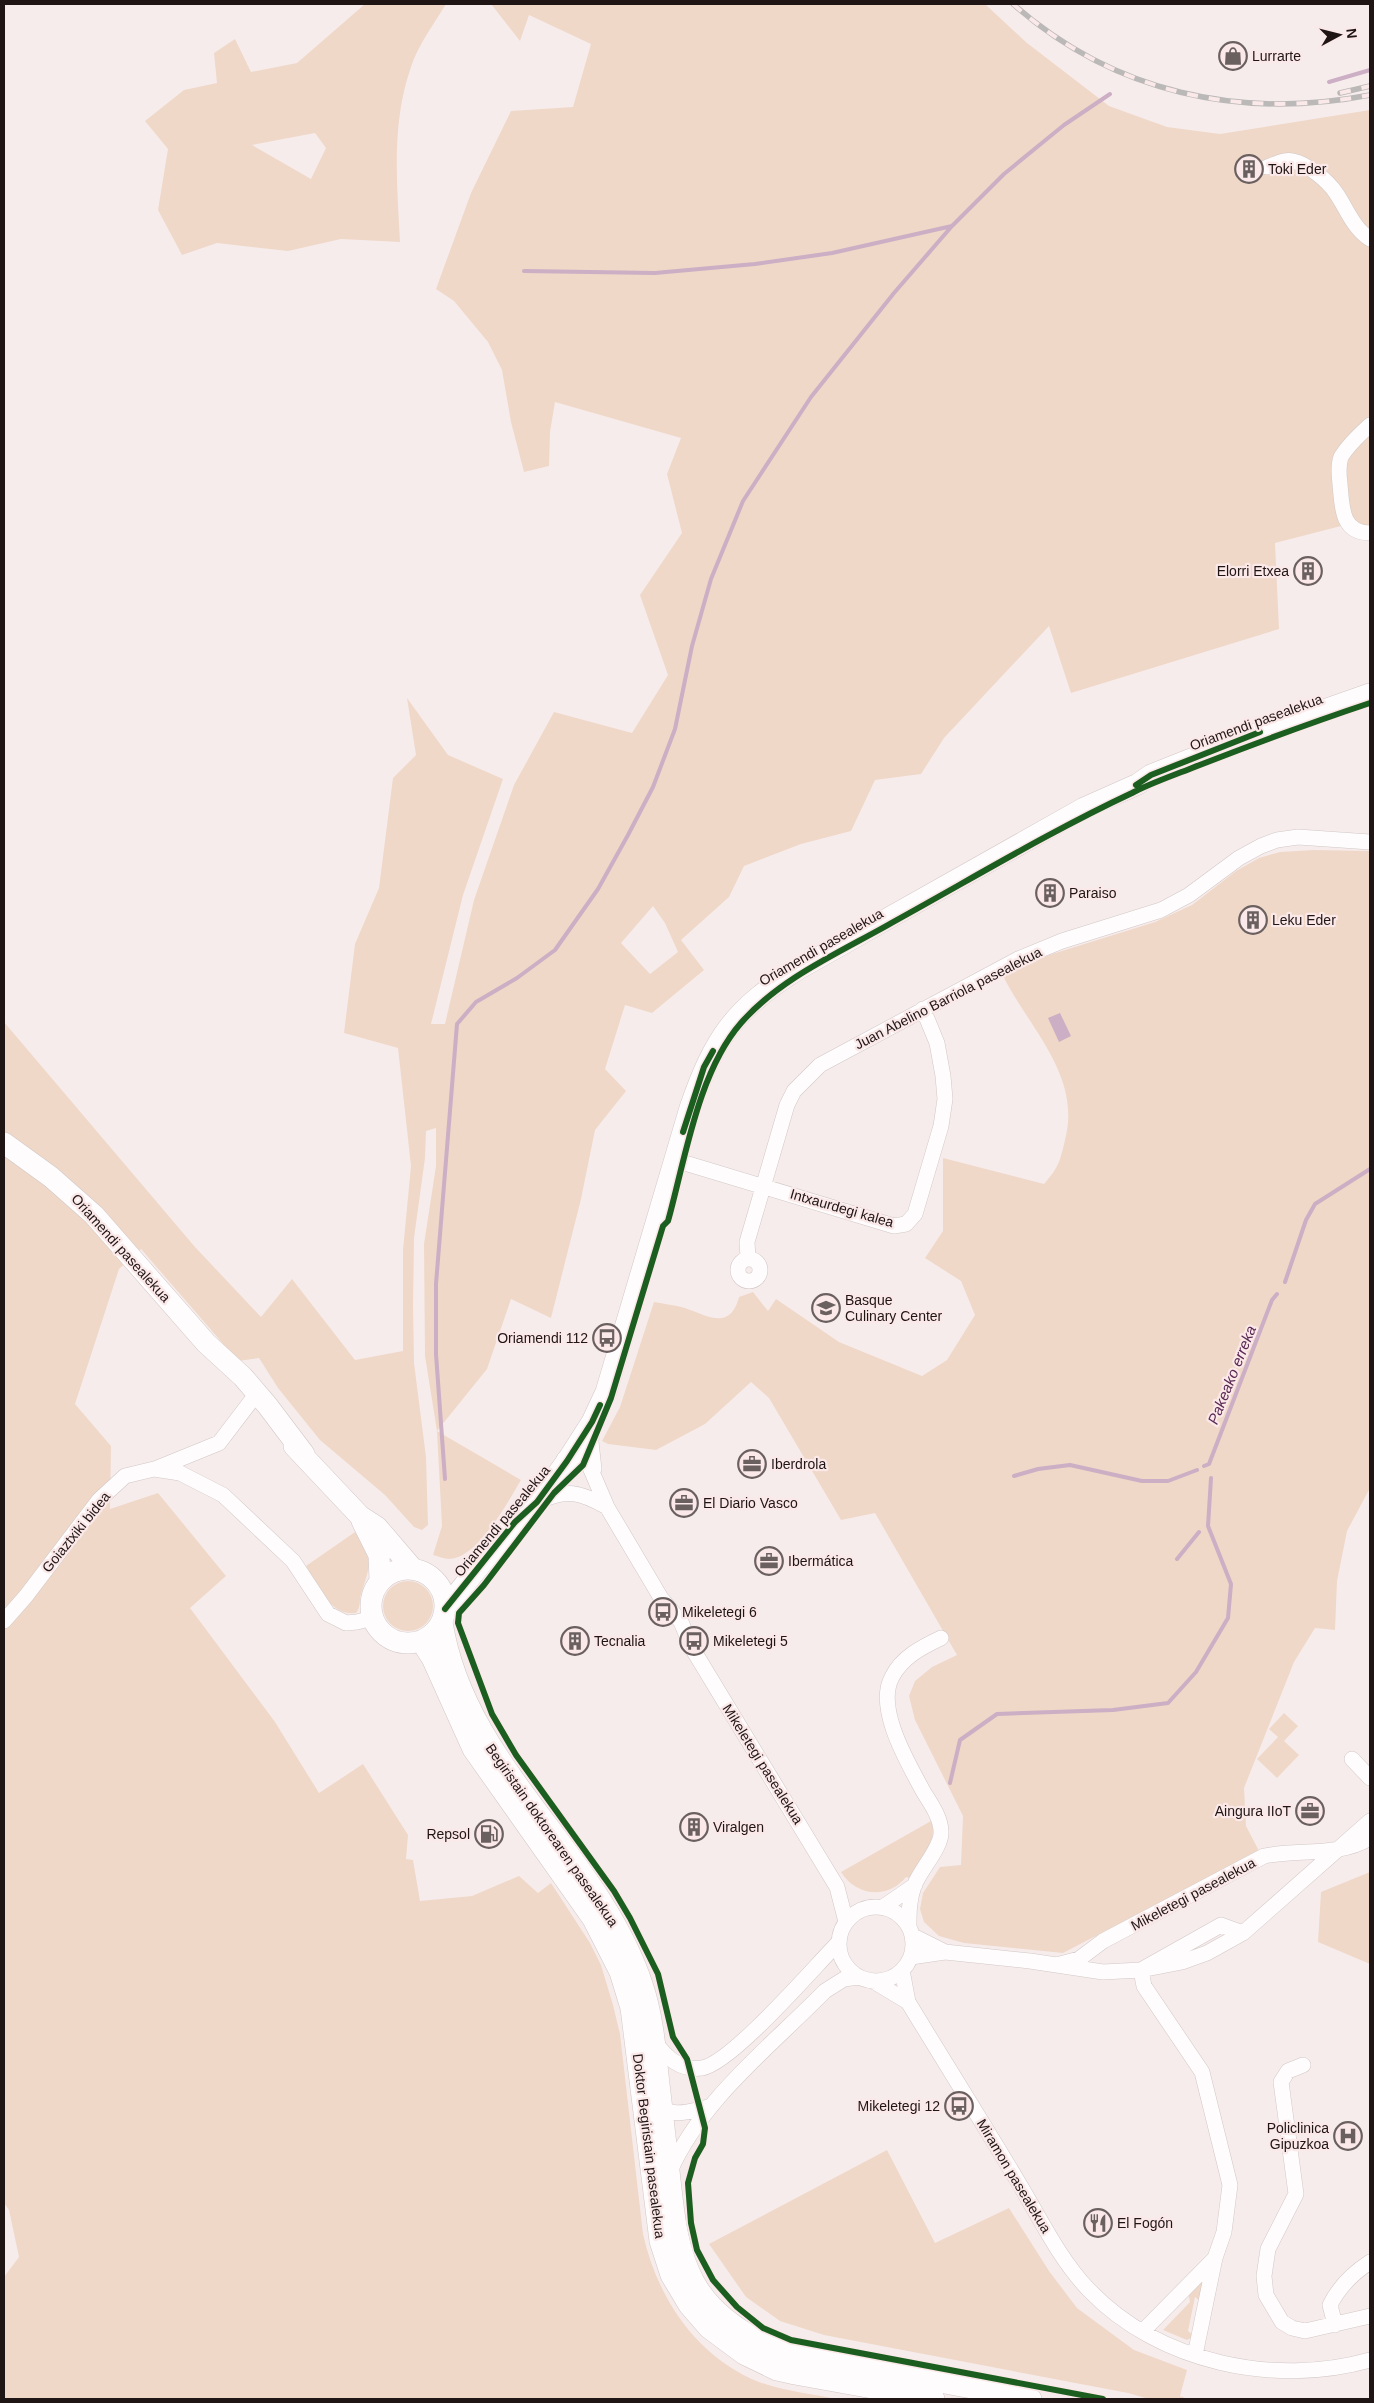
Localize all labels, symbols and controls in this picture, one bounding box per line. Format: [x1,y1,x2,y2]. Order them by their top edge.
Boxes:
north arrow [1314,10,1364,60]
text: N [1343,27,1360,39]
shop icon: Lurrarte [1218,41,1248,71]
place label: Lurrarte [1252,48,1301,64]
building icon: Toki Eder [1234,154,1264,184]
place label: Toki Eder [1268,161,1327,177]
building icon: Elorri Etxea [1293,556,1323,586]
place label: Elorri Etxea [1217,563,1289,579]
street label: Oriamendi pasealekua [1187,690,1325,753]
building icon: Paraiso [1035,878,1065,908]
place label: Paraiso [1069,885,1117,901]
street label: Oriamendi pasealekua [756,905,886,989]
building icon: Leku Eder [1238,905,1268,935]
place label: Leku Eder [1272,912,1336,928]
street label: Juan Abelino Barriola pasealekua [852,944,1044,1052]
street label: Intxaurdegi kalea [789,1186,896,1230]
street label: Oriamendi pasealekua [68,1191,174,1306]
place label: Basque Culinary Center [845,1292,943,1324]
school or university icon: Basque Culinary Center [811,1293,841,1323]
bus stop icon: Oriamendi 112 [592,1323,622,1353]
water label: Pakeako erreka [1204,1323,1259,1427]
place label: Oriamendi 112 [497,1330,588,1346]
office icon: Iberdrola [737,1449,767,1479]
place label: Iberdrola [771,1456,826,1472]
street label: Oriamendi pasealekua [451,1462,553,1580]
street label: Goiaztxiki bidea [39,1488,113,1575]
office icon: El Diario Vasco [669,1488,699,1518]
place label: El Diario Vasco [703,1495,798,1511]
office icon: Ibermática [754,1546,784,1576]
place label: Ibermática [788,1553,854,1569]
bus stop icon: Mikeletegi 6 [648,1597,678,1627]
place label: Mikeletegi 6 [682,1604,757,1620]
building icon: Tecnalia [560,1626,590,1656]
bus stop icon: Mikeletegi 5 [679,1626,709,1656]
place label: Tecnalia [594,1633,646,1649]
place label: Mikeletegi 5 [713,1633,788,1649]
street label: Mikeletegi pasealekua [720,1701,807,1827]
street label: Begiristain doktorearen pasealekua [483,1741,622,1930]
office icon: Aingura IIoT [1295,1796,1325,1826]
place label: Aingura IIoT [1215,1803,1291,1819]
building icon: Viralgen [679,1812,709,1842]
fuel station icon: Repsol [474,1819,504,1849]
place label: Viralgen [713,1819,764,1835]
place label: Repsol [426,1826,470,1842]
street label: Mikeletegi pasealekua [1128,1854,1258,1934]
street label: Doktor Begiristain pasealekua [630,2053,668,2239]
bus stop icon: Mikeletegi 12 [944,2091,974,2121]
place label: Mikeletegi 12 [858,2098,940,2114]
street label: Miramon pasealekua [974,2116,1054,2236]
place label: Policlinica Gipuzkoa [1267,2120,1329,2152]
hospital icon: Policlinica Gipuzkoa [1333,2121,1363,2151]
restaurant icon: El Fogón [1083,2208,1113,2238]
place label: El Fogón [1117,2215,1173,2231]

